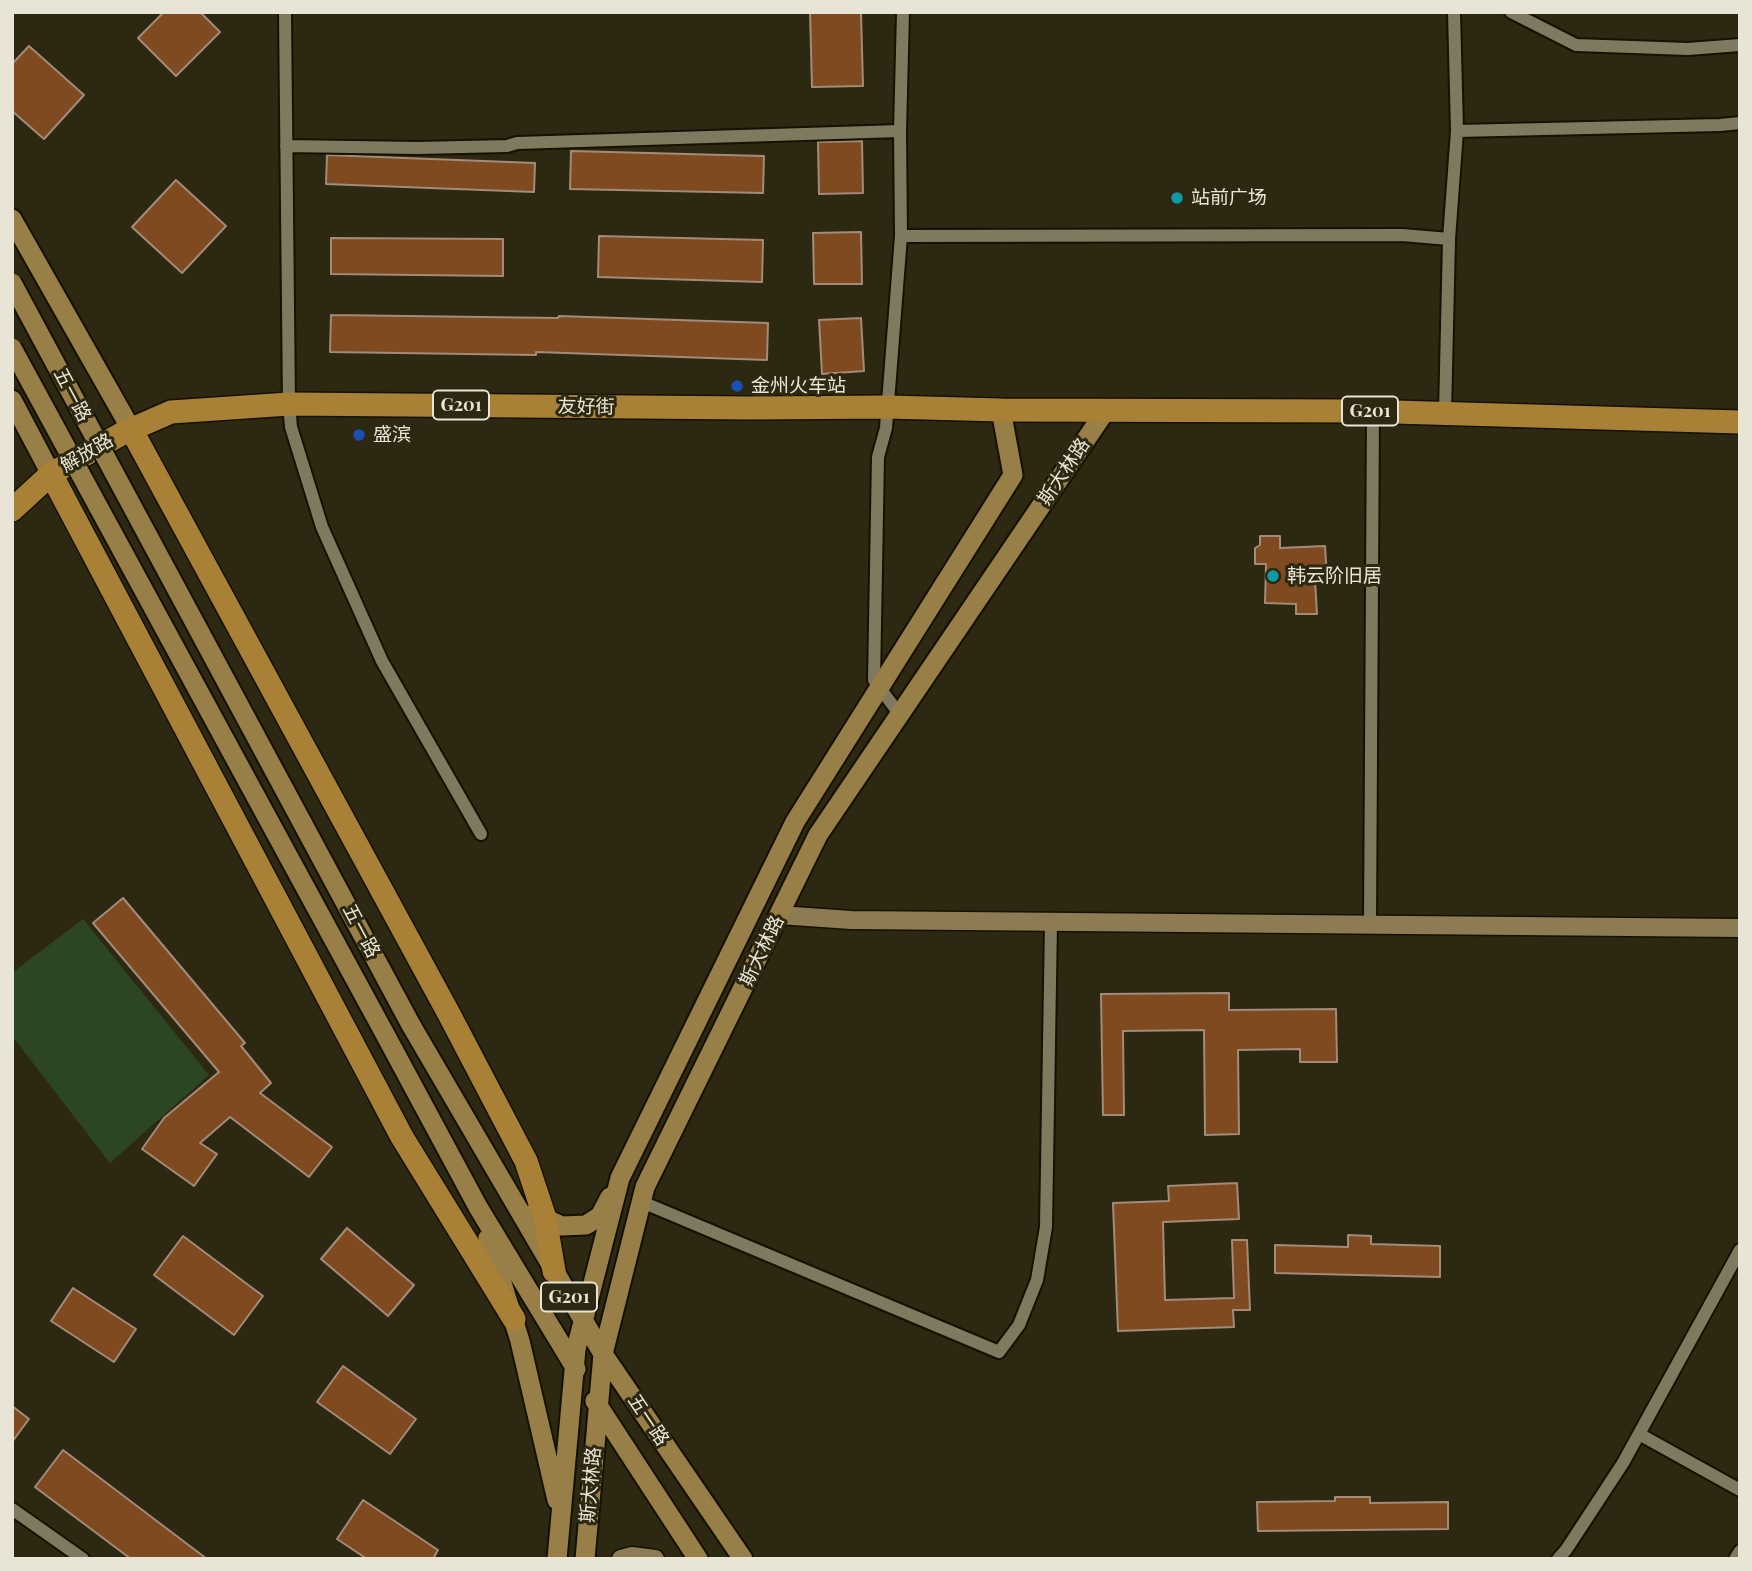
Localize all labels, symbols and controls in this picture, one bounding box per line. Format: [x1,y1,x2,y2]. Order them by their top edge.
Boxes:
place label: 站前广场 [1191,187,1267,209]
marker: 站前广场 [1169,190,1185,206]
street label: 五一路 [49,364,95,426]
place label: 金州火车站 [751,375,846,397]
marker: 金州火车站 [729,378,745,394]
road number: G201 [433,390,489,419]
street label: 友好街 [557,395,615,419]
road number: G201 [1342,396,1398,426]
place label: 盛滨 [373,424,411,446]
marker: 盛滨 [351,427,367,443]
street label: 解放路 [57,429,117,477]
street label: 斯大林路 [1033,434,1095,510]
place label: 韩云阶旧居 [1287,565,1382,587]
marker: 韩云阶旧居 [1265,568,1281,584]
street label: 五一路 [338,900,384,962]
street label: 斯大林路 [735,912,789,990]
road number: G201 [541,1282,597,1312]
street label: 五一路 [623,1390,673,1450]
street label: 斯大林路 [576,1446,606,1524]

